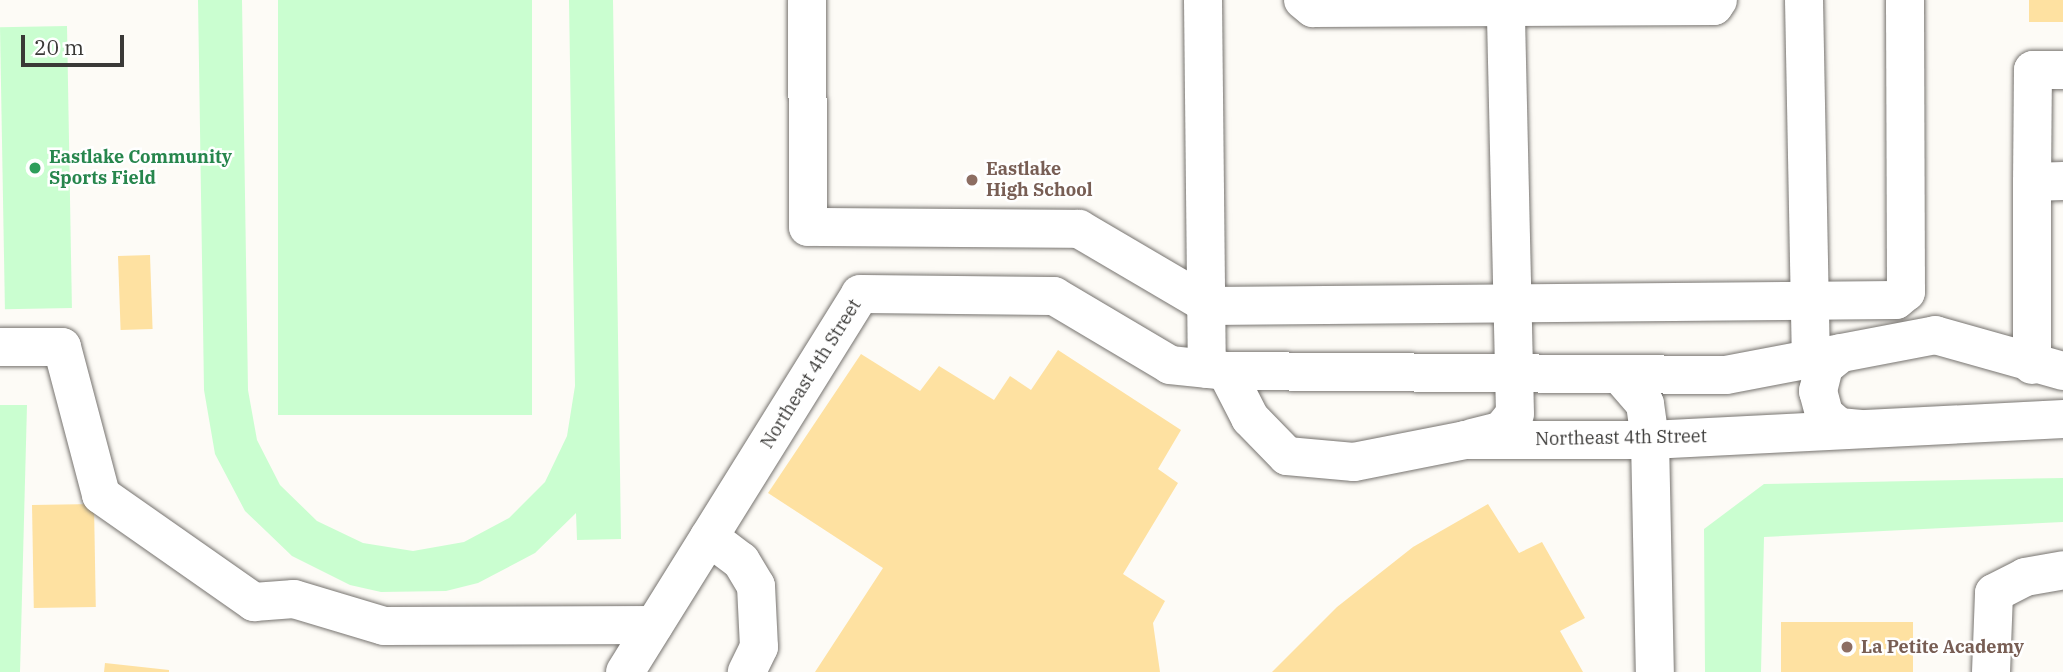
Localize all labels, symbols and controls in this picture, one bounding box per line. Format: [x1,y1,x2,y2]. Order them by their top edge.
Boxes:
scale bar [24,21,128,65]
text: 20 m [34,33,84,61]
place label: Eastlake Community Sports Field [49,147,232,190]
place label: Eastlake High School [986,159,1093,202]
marker: Eastlake Community Sports Field [27,160,43,176]
marker: Eastlake High School [964,172,980,188]
street label: Northeast 4th Street [756,295,866,453]
street label: Northeast 4th Street [1535,426,1707,450]
place label: La Petite Academy [1861,636,2024,658]
marker: La Petite Academy [1839,639,1855,655]

